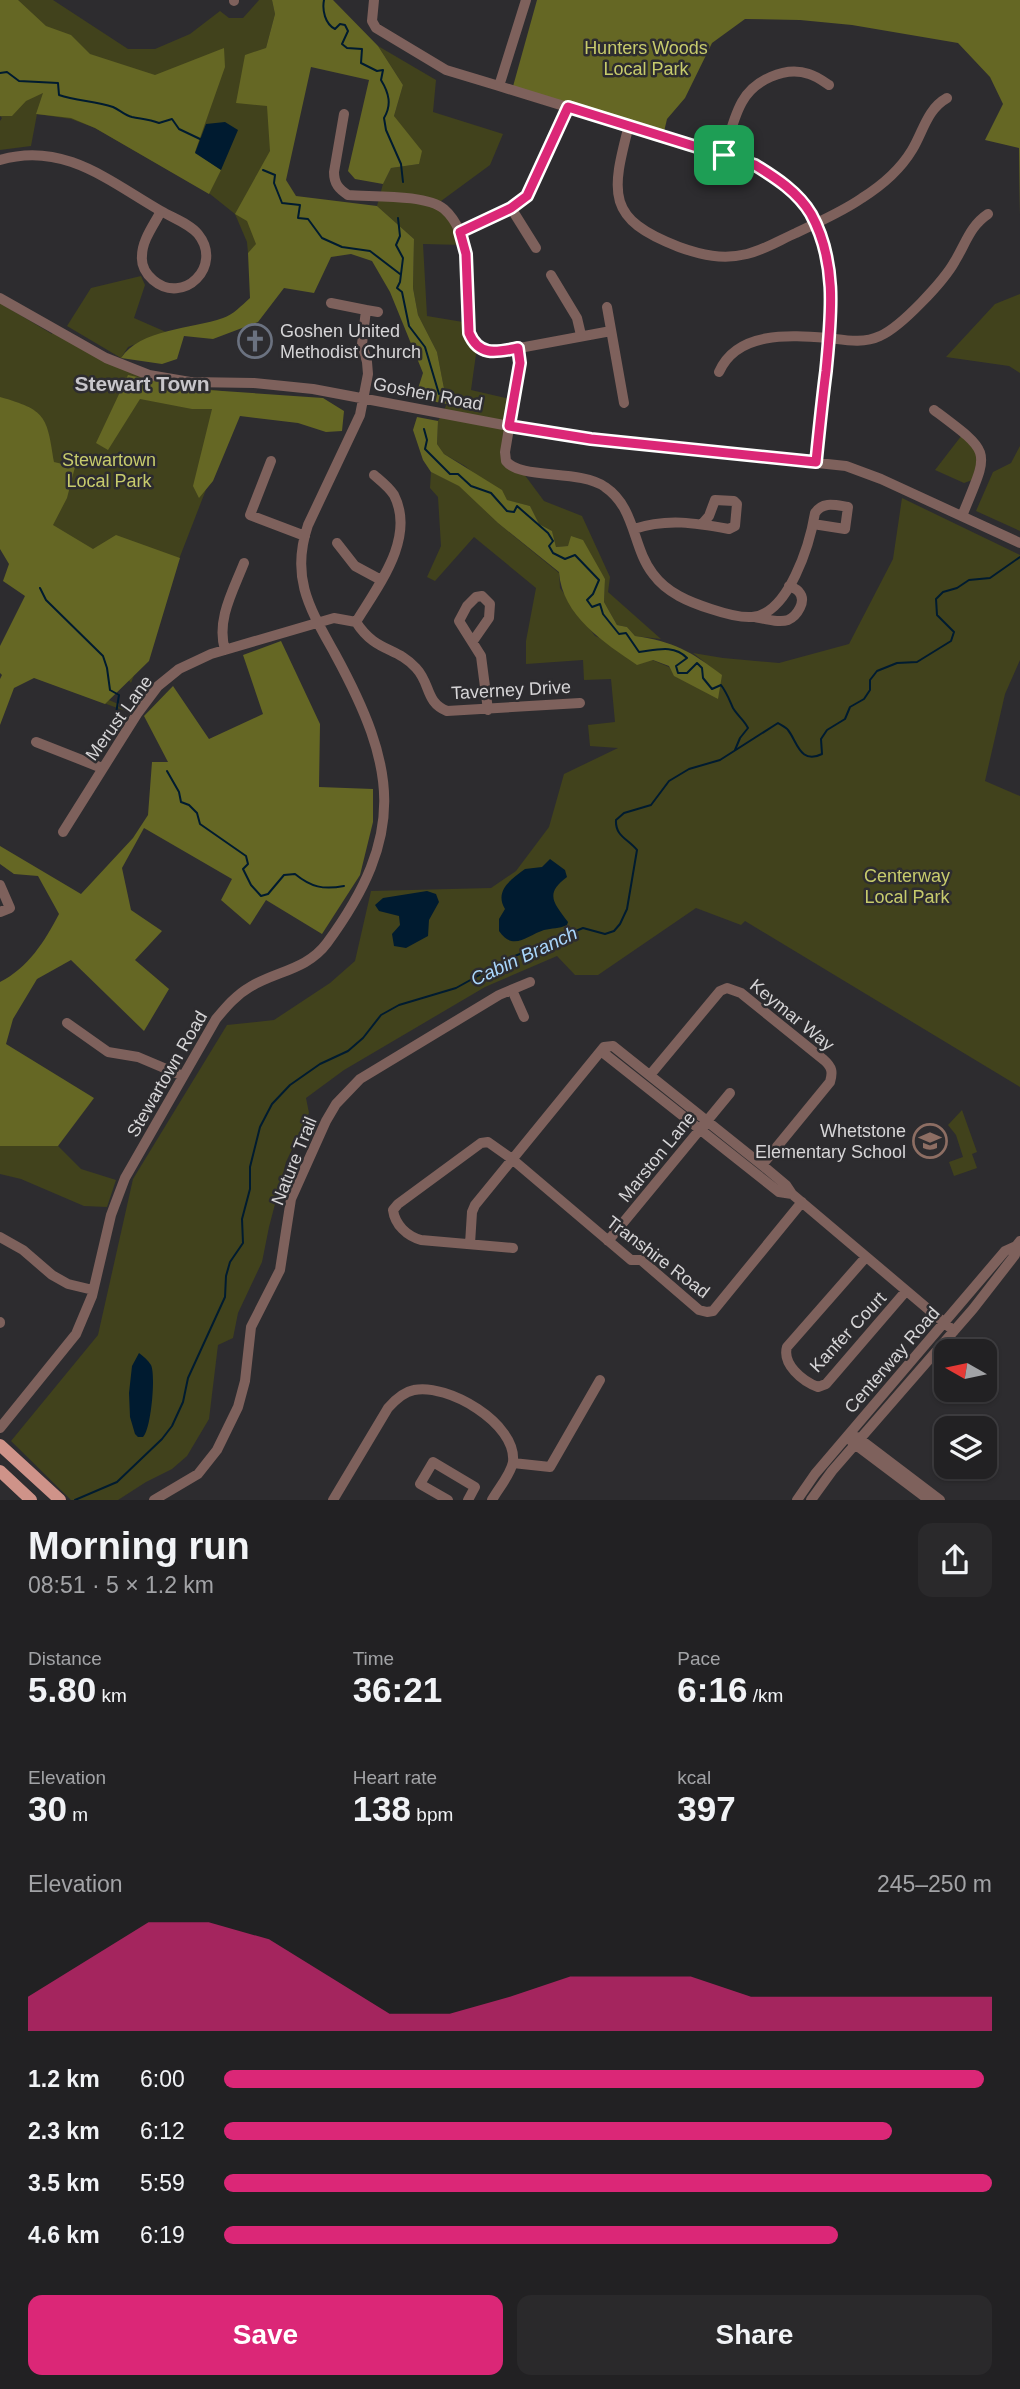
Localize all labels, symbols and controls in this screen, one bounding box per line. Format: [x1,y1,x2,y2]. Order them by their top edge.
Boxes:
park label: Hunters Woods Local Park [584,38,708,79]
pin [694,125,754,185]
icon: arrive [705,136,743,174]
place label: Goshen United Methodist Church [280,321,421,362]
church icon: Goshen United Methodist Church [236,322,274,360]
district label: Stewart Town [75,372,209,395]
street label: Goshen Road [372,374,484,414]
park label: Stewartown Local Park [62,450,156,491]
street label: Merust Lane [82,672,156,764]
street label: Taverney Drive [451,677,571,703]
park label: Centerway Local Park [864,866,951,907]
water label: Cabin Branch [467,922,581,990]
street label: Keymar Way [746,975,838,1055]
street label: Stewartown Road [123,1007,211,1141]
street label: Marston Lane [615,1108,699,1206]
street label: Nature Trail [267,1114,321,1208]
place label: Whetstone Elementary School [755,1121,906,1162]
school or university icon: Whetstone Elementary School [911,1122,949,1160]
street label: Transhire Road [603,1212,713,1302]
street label: Kanfer Court [806,1288,890,1376]
street label: Centerway Road [840,1303,944,1417]
north arrow [934,1339,998,1402]
map controls [934,1339,997,1479]
button: layers [934,1416,997,1479]
button: share [918,1523,992,1597]
text: Morning run [28,1525,250,1567]
text: 08:51 · 5 × 1.2 km [28,1572,214,1598]
text: Distance [28,1648,102,1669]
text: Time [353,1648,394,1669]
text: Pace [677,1648,721,1669]
text: 5.80 [28,1670,96,1709]
text: 36:21 [353,1670,442,1709]
text: 6:16 [677,1670,747,1709]
text: km [96,1685,127,1706]
text: /km [747,1685,783,1706]
text: Elevation [28,1767,106,1788]
text: Heart rate [353,1767,437,1788]
text: kcal [677,1767,711,1788]
text: 30 [28,1789,67,1828]
text: 138 [353,1789,411,1828]
text: 397 [677,1789,736,1828]
text: m [67,1804,88,1825]
text: bpm [411,1804,453,1825]
text: Elevation [28,1871,123,1897]
text: 245–250 m [877,1871,992,1897]
text: 1.2 km [28,2066,100,2092]
text: 6:00 [140,2066,185,2092]
text: 2.3 km [28,2118,100,2144]
text: 6:12 [140,2118,185,2144]
text: 3.5 km [28,2170,100,2196]
text: 5:59 [140,2170,185,2196]
text: 4.6 km [28,2222,100,2248]
text: 6:19 [140,2222,185,2248]
button: Save [28,2295,503,2375]
button: Share [517,2295,992,2375]

